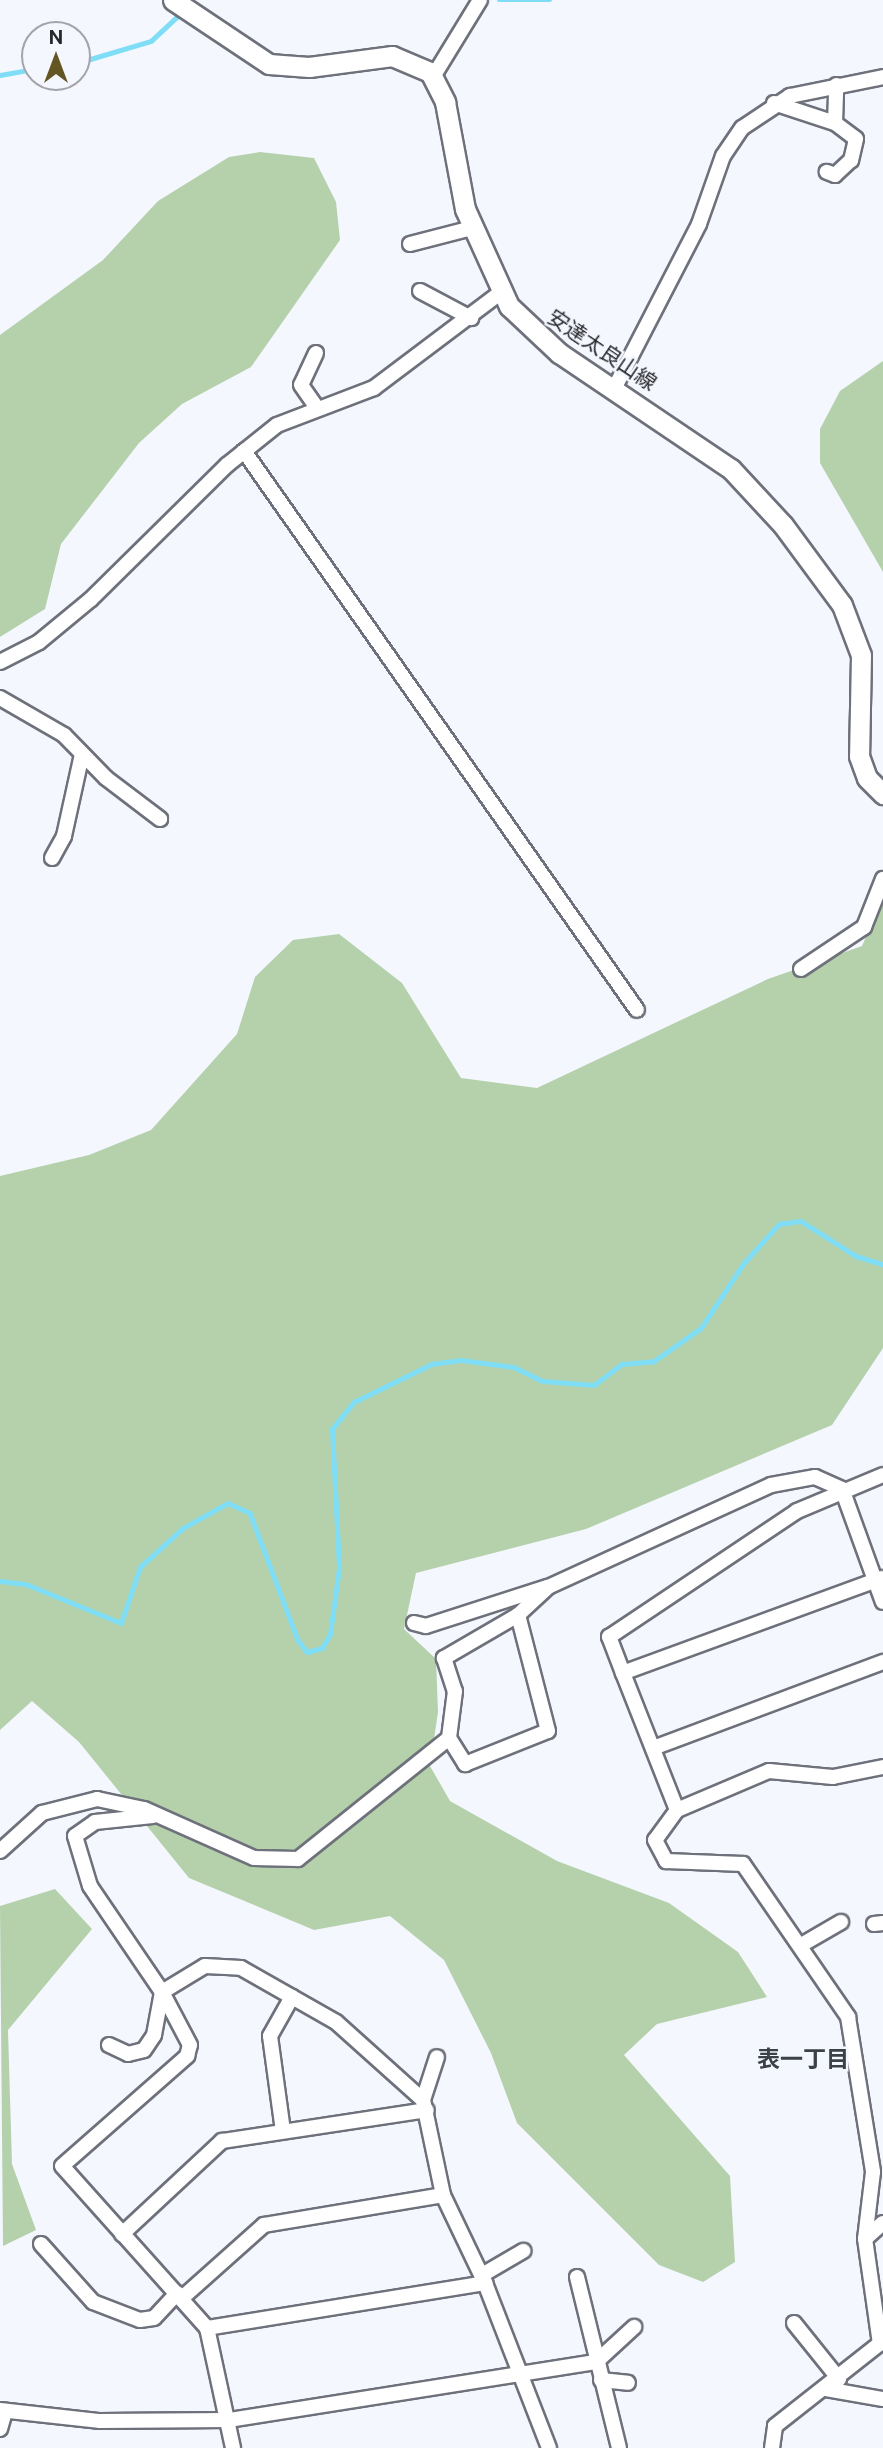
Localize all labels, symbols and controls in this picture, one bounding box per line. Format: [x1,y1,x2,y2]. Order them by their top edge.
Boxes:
north arrow [21,21,91,91]
text: N [49,26,63,48]
street label: 安達太良山線 [543,304,661,396]
district label: 表一丁目 [757,2045,849,2073]

